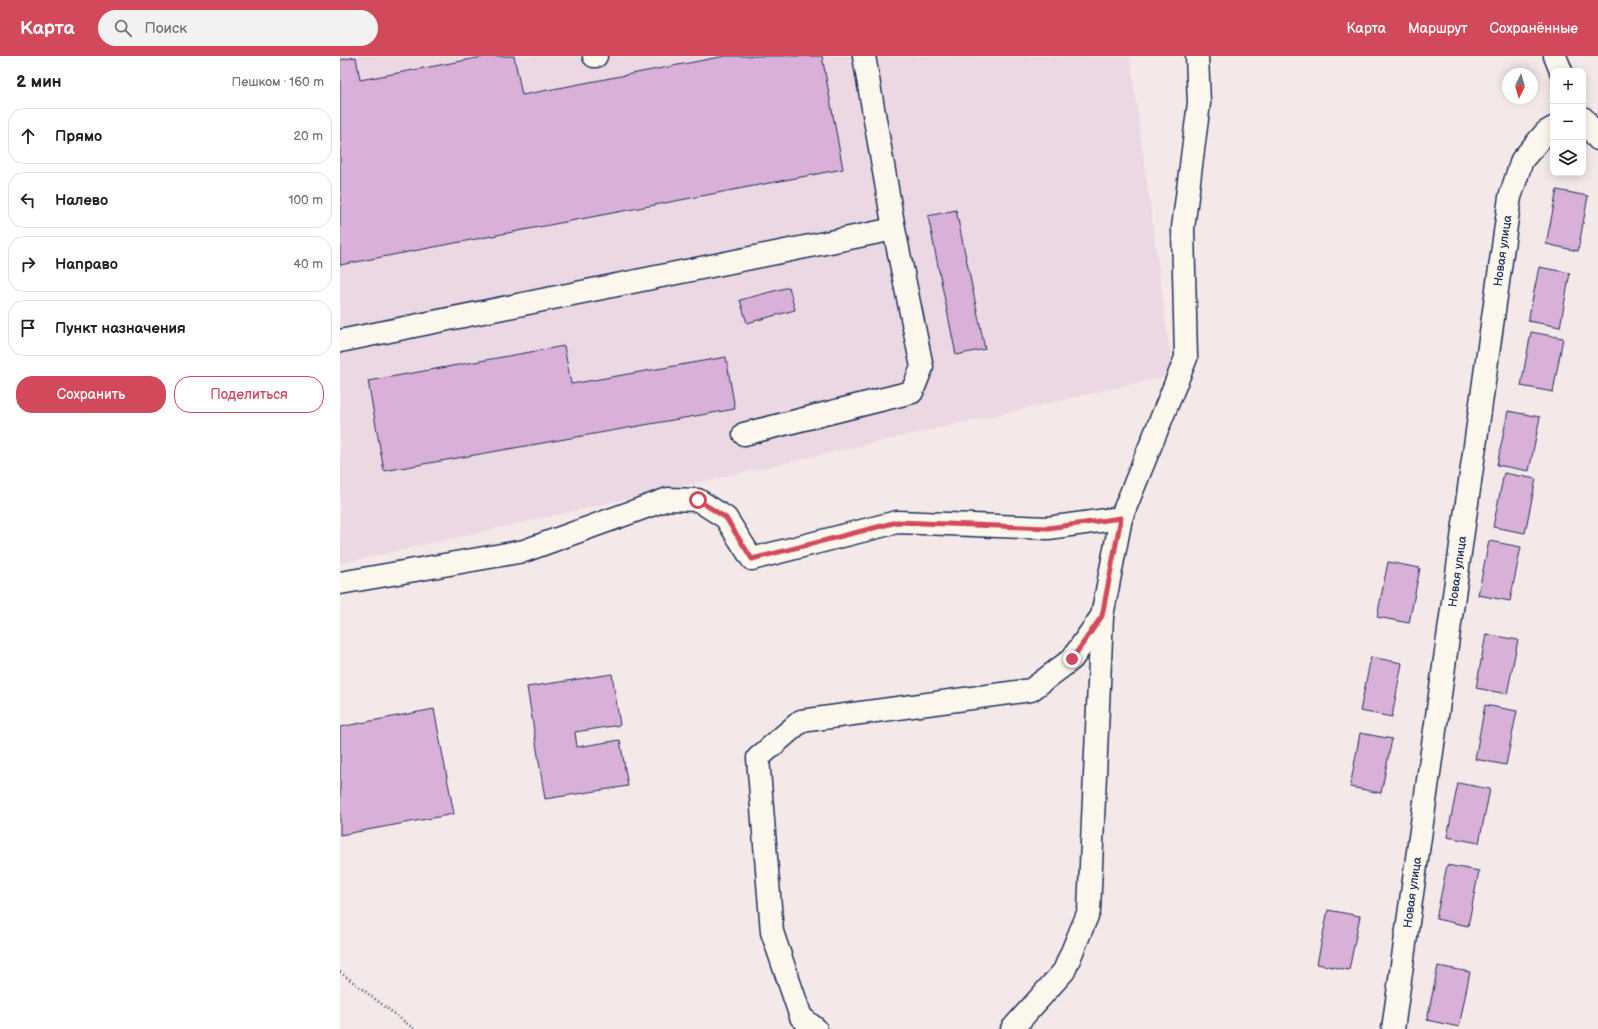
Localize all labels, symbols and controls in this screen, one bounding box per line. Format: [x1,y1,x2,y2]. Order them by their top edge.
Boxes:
search box [98,10,378,46]
text: Карта [20,17,74,40]
icon: search [112,17,134,39]
text: Поиск [144,19,187,38]
text: Карта [1347,20,1386,37]
text: Маршрут [1408,20,1468,37]
text: Сохранённые [1490,20,1578,37]
north arrow [1502,68,1538,104]
map controls [1550,68,1586,176]
button: + [1550,68,1586,104]
text: 2 мин [16,72,62,92]
text: Пешком · 160 m [232,74,324,90]
button: − [1550,104,1586,140]
icon: ahead [17,125,39,147]
text: Прямо [55,127,102,146]
text: 20 m [293,128,323,144]
button: layers [1550,140,1586,176]
icon: left [17,189,39,211]
text: Налево [55,191,108,210]
text: 100 m [288,192,323,208]
street label: Новая улица [1491,214,1515,287]
icon: right [17,253,39,275]
text: Направо [55,255,118,274]
text: 40 m [293,256,323,272]
icon: arrive [17,317,39,339]
text: Пункт назначения [55,319,186,338]
button: Сохранить [16,376,166,413]
button: Поделиться [174,376,324,413]
route start [689,491,707,509]
street label: Новая улица [1445,535,1470,608]
route end [1063,650,1081,668]
street label: Новая улица [1400,856,1425,929]

